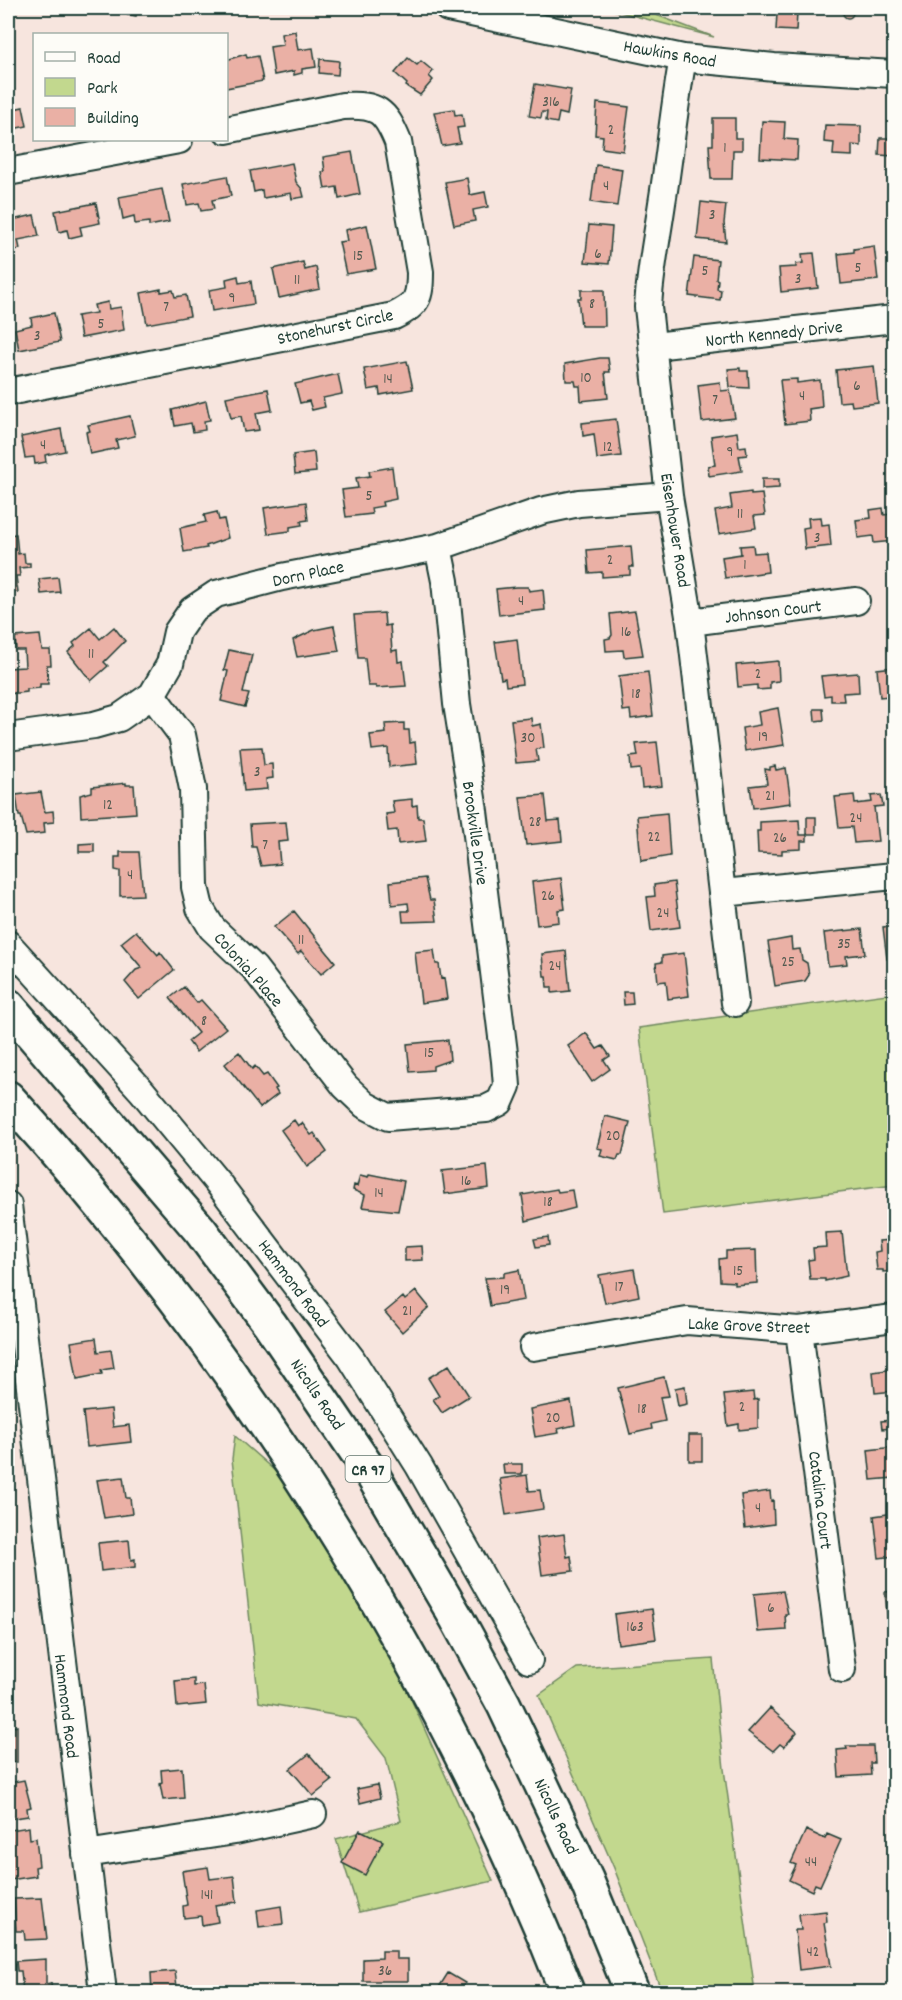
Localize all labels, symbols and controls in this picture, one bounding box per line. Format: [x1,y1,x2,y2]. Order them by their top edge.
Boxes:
legend [33,33,228,141]
street label: Hawkins Road [621,35,718,76]
text: Road [87,47,121,72]
text: Park [87,77,118,102]
house number: 316 [542,92,560,114]
text: Building [87,107,139,132]
house number: 2 [608,120,614,142]
house number: 1 [723,138,727,160]
house number: 4 [603,176,609,198]
house number: 3 [709,205,715,227]
house number: 6 [594,244,602,266]
house number: 15 [353,246,363,268]
house number: 5 [855,258,862,280]
house number: 5 [702,261,709,283]
house number: 3 [795,269,801,291]
house number: 11 [294,270,300,292]
house number: 9 [229,288,235,310]
house number: 8 [589,294,595,316]
house number: 7 [163,297,169,319]
street label: Stonehurst Circle [275,304,396,353]
house number: 5 [98,314,105,336]
street label: North Kennedy Drive [704,316,844,355]
house number: 3 [34,326,40,348]
house number: 10 [580,368,592,390]
house number: 14 [383,369,393,391]
house number: 6 [853,376,861,398]
house number: 4 [799,386,805,408]
house number: 7 [712,390,718,412]
house number: 4 [40,435,46,457]
house number: 12 [603,437,613,459]
house number: 9 [727,442,733,464]
street label: Eisenhower Road [652,471,695,589]
house number: 5 [366,486,373,508]
house number: 11 [737,504,743,526]
house number: 3 [814,528,820,550]
house number: 2 [607,550,613,572]
house number: 1 [743,555,747,577]
street label: Dorn Place [270,556,347,595]
house number: 4 [518,591,524,613]
street label: Johnson Court [724,595,823,632]
house number: 16 [621,622,631,644]
house number: 11 [88,644,94,666]
house number: 2 [755,664,761,686]
house number: 18 [631,684,641,706]
house number: 19 [758,727,768,749]
house number: 30 [521,728,535,750]
house number: 3 [254,762,260,784]
street label: Brookville Drive [454,780,493,887]
house number: 21 [765,786,775,808]
house number: 12 [103,795,113,817]
house number: 24 [850,808,862,830]
house number: 28 [529,812,541,834]
house number: 22 [647,827,661,849]
house number: 26 [773,828,787,850]
house number: 7 [262,835,268,857]
house number: 4 [127,865,133,887]
house number: 26 [541,886,555,908]
house number: 24 [657,903,669,925]
street label: Colonial Place [206,927,288,1014]
house number: 11 [298,930,304,952]
house number: 35 [837,934,851,956]
house number: 25 [781,952,795,974]
house number: 24 [549,956,561,978]
house number: 8 [201,1011,207,1033]
house number: 15 [424,1043,434,1065]
house number: 20 [606,1126,620,1148]
house number: 16 [461,1171,471,1193]
house number: 14 [374,1183,384,1205]
house number: 18 [543,1192,553,1214]
street label: Hammond Road [250,1235,334,1334]
house number: 15 [733,1261,743,1283]
house number: 17 [614,1277,624,1299]
house number: 19 [500,1280,510,1302]
house number: 21 [402,1301,412,1323]
street label: Lake Grove Street [687,1313,811,1342]
street label: Nicolls Road [283,1355,349,1436]
house number: 2 [739,1397,745,1419]
house number: 18 [637,1399,647,1421]
house number: 20 [546,1408,560,1430]
street label: Catalina Court [800,1450,837,1551]
road number: CR 97 [346,1456,391,1482]
house number: 4 [755,1498,761,1520]
house number: 6 [767,1598,775,1620]
house number: 163 [626,1617,644,1639]
street label: Hammond Road [46,1653,83,1760]
street label: Nicolls Road [526,1775,583,1859]
house number: 44 [805,1852,817,1874]
house number: 141 [201,1885,213,1907]
house number: 42 [807,1942,819,1964]
house number: 36 [378,1961,392,1983]

